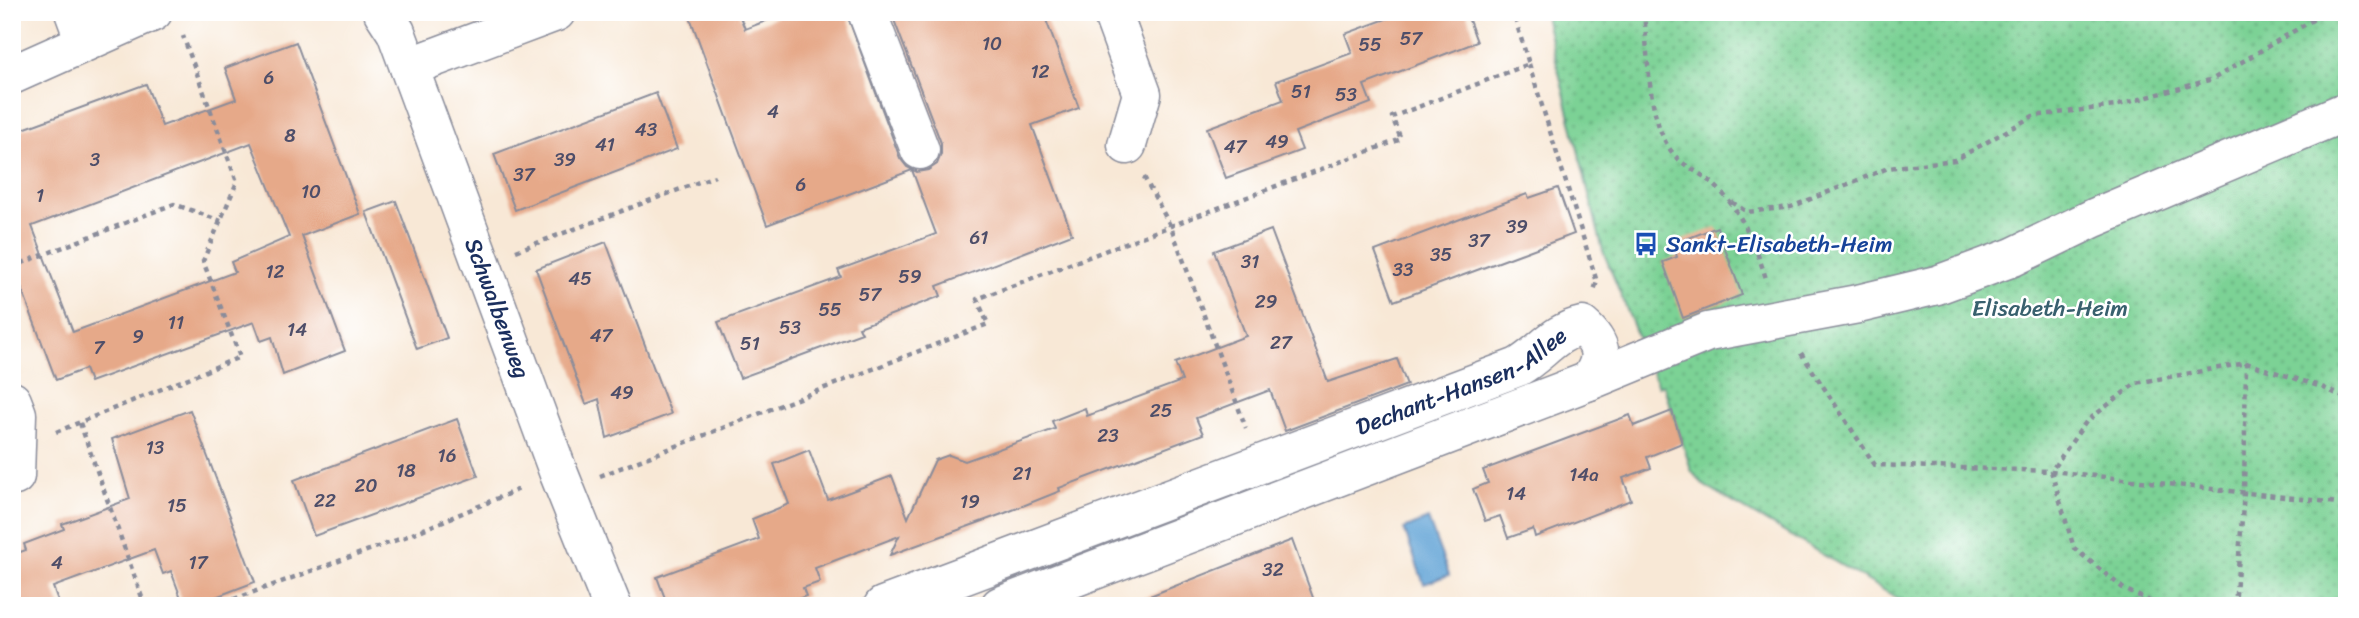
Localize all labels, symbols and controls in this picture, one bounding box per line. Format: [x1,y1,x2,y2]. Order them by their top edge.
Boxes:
house number: 57 [1400,22,1423,55]
house number: 10 [982,27,1002,60]
house number: 55 [1358,28,1382,61]
house number: 12 [1030,55,1050,88]
house number: 6 [264,61,274,94]
house number: 51 [1291,75,1311,108]
house number: 53 [1335,78,1358,111]
house number: 4 [767,95,779,128]
house number: 43 [635,113,658,146]
house number: 8 [284,119,296,152]
house number: 49 [1265,125,1289,158]
house number: 41 [595,128,615,161]
house number: 47 [1224,130,1248,163]
house number: 3 [90,143,101,176]
house number: 39 [554,143,576,176]
house number: 37 [513,158,536,191]
house number: 6 [796,168,806,201]
house number: 10 [301,175,321,208]
house number: 1 [36,179,44,212]
house number: 39 [1506,210,1528,243]
house number: 61 [970,221,988,254]
house number: 37 [1468,224,1491,257]
place label: Sankt-Elisabeth-Heim [1666,224,1893,265]
bus stop icon: Sankt-Elisabeth-Heim [1632,230,1660,258]
street label: Schwalbenweg [453,232,543,385]
house number: 35 [1430,238,1452,271]
house number: 31 [1241,245,1259,278]
house number: 33 [1393,253,1414,286]
house number: 12 [265,255,285,288]
house number: 59 [898,260,922,293]
house number: 45 [568,262,592,295]
house number: 57 [859,278,882,311]
house number: 29 [1255,285,1277,318]
park label: Elisabeth-Heim [1972,288,2128,329]
house number: 55 [818,293,842,326]
house number: 11 [168,306,184,339]
house number: 53 [779,311,802,344]
house number: 14 [287,313,307,346]
street label: Dechant-Hansen-Allee [1349,315,1575,447]
house number: 47 [590,319,614,352]
house number: 9 [132,320,144,353]
house number: 27 [1270,326,1293,359]
house number: 51 [740,327,760,360]
house number: 7 [94,331,106,364]
house number: 49 [610,376,634,409]
house number: 25 [1150,394,1173,427]
house number: 23 [1097,419,1119,452]
house number: 13 [146,431,165,464]
house number: 16 [438,439,456,472]
house number: 18 [396,454,416,487]
house number: 21 [1012,457,1032,490]
house number: 14a [1569,458,1599,491]
house number: 20 [355,469,377,502]
house number: 14 [1506,477,1526,510]
house number: 22 [314,484,336,517]
house number: 19 [960,485,980,518]
house number: 15 [167,489,187,522]
house number: 4 [51,546,63,579]
house number: 17 [188,546,209,579]
house number: 32 [1262,553,1284,586]

